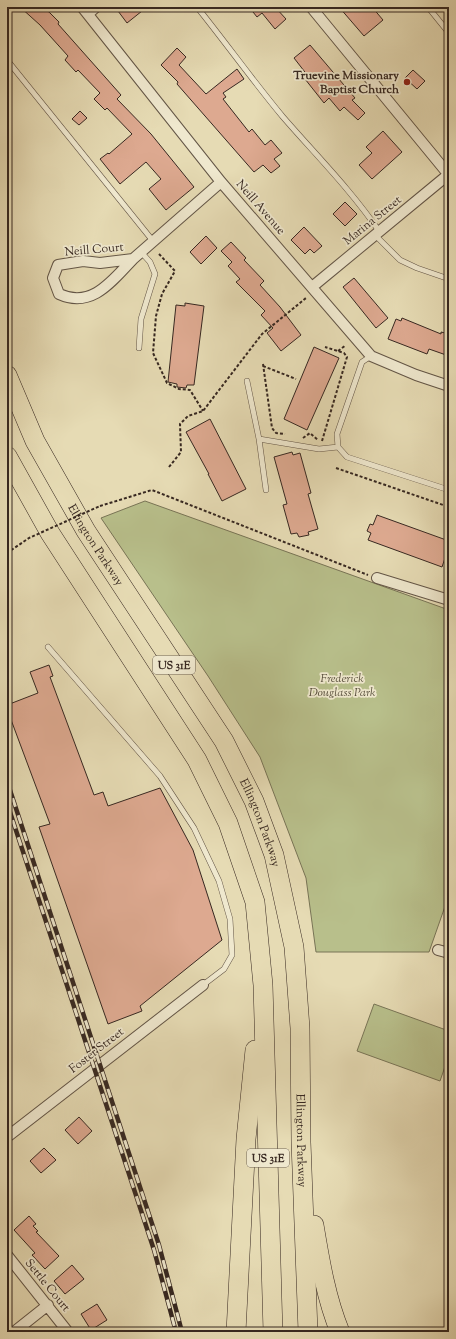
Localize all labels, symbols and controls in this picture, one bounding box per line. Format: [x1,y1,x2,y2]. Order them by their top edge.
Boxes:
place label: Truevine Missionary Baptist Church [292,67,400,99]
marker: Truevine Missionary Baptist Church [402,77,412,87]
street label: Neill Avenue [231,176,290,239]
street label: Marina Street [340,192,406,250]
street label: Neill Court [64,238,124,262]
street label: Ellington Parkway [63,501,128,590]
road number: US 31E [153,656,195,674]
park label: Frederick Douglass Park [309,670,376,702]
street label: Ellington Parkway [234,776,284,869]
street label: Foster Street [65,1024,128,1078]
street label: Ellington Parkway [291,1094,311,1188]
road number: US 31E [247,1149,289,1167]
street label: Settle Court [20,1255,74,1316]

